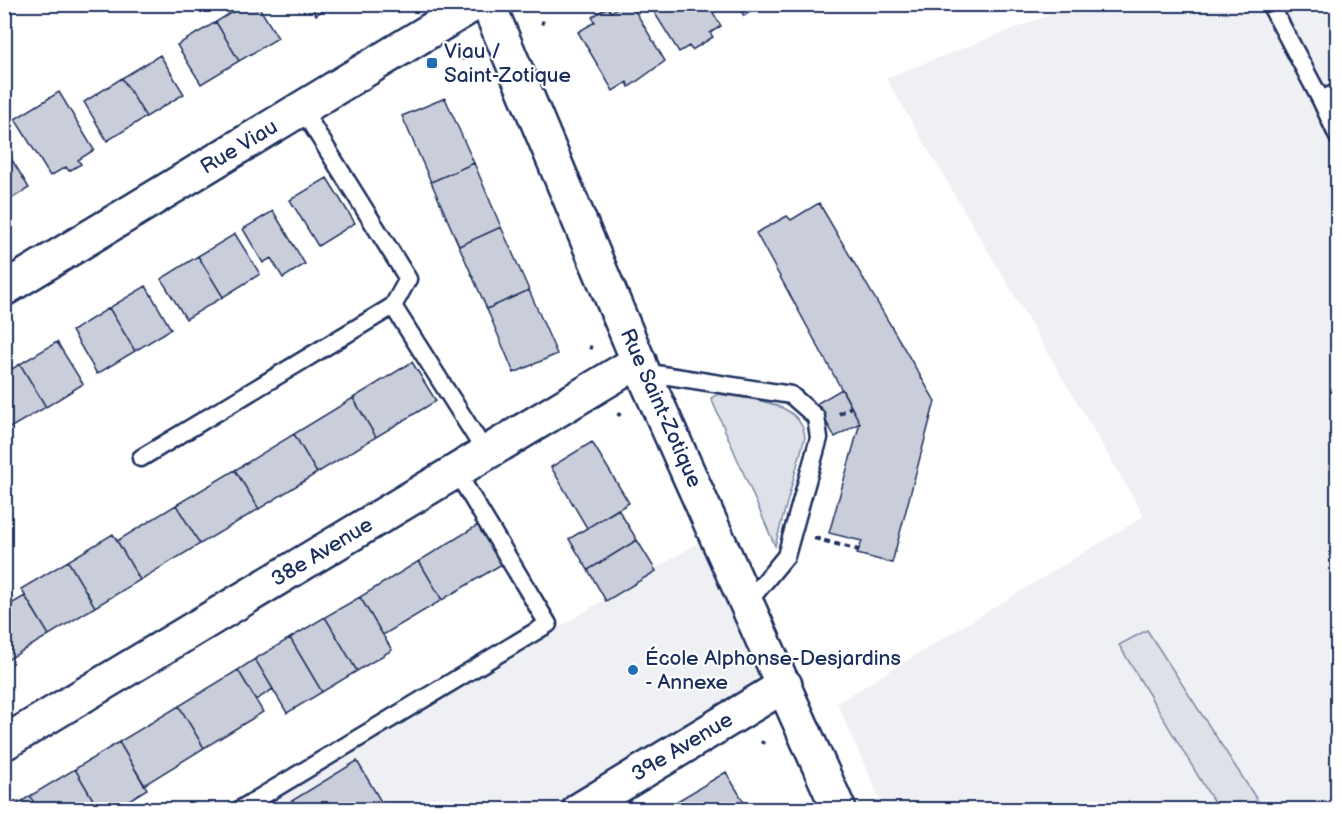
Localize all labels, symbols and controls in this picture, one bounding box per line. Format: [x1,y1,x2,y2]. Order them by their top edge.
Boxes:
place label: Viau / Saint-Zotique [444,39,571,88]
marker: Viau / Saint-Zotique [425,56,439,70]
street label: Rue Viau [196,114,282,180]
street label: Rue Saint-Zotique [615,325,707,491]
street label: 38e Avenue [267,512,377,592]
place label: École Alphonse-Desjardins - Annexe [645,646,901,695]
marker: École Alphonse-Desjardins - Annexe [626,663,640,677]
street label: 39e Avenue [627,707,737,787]

